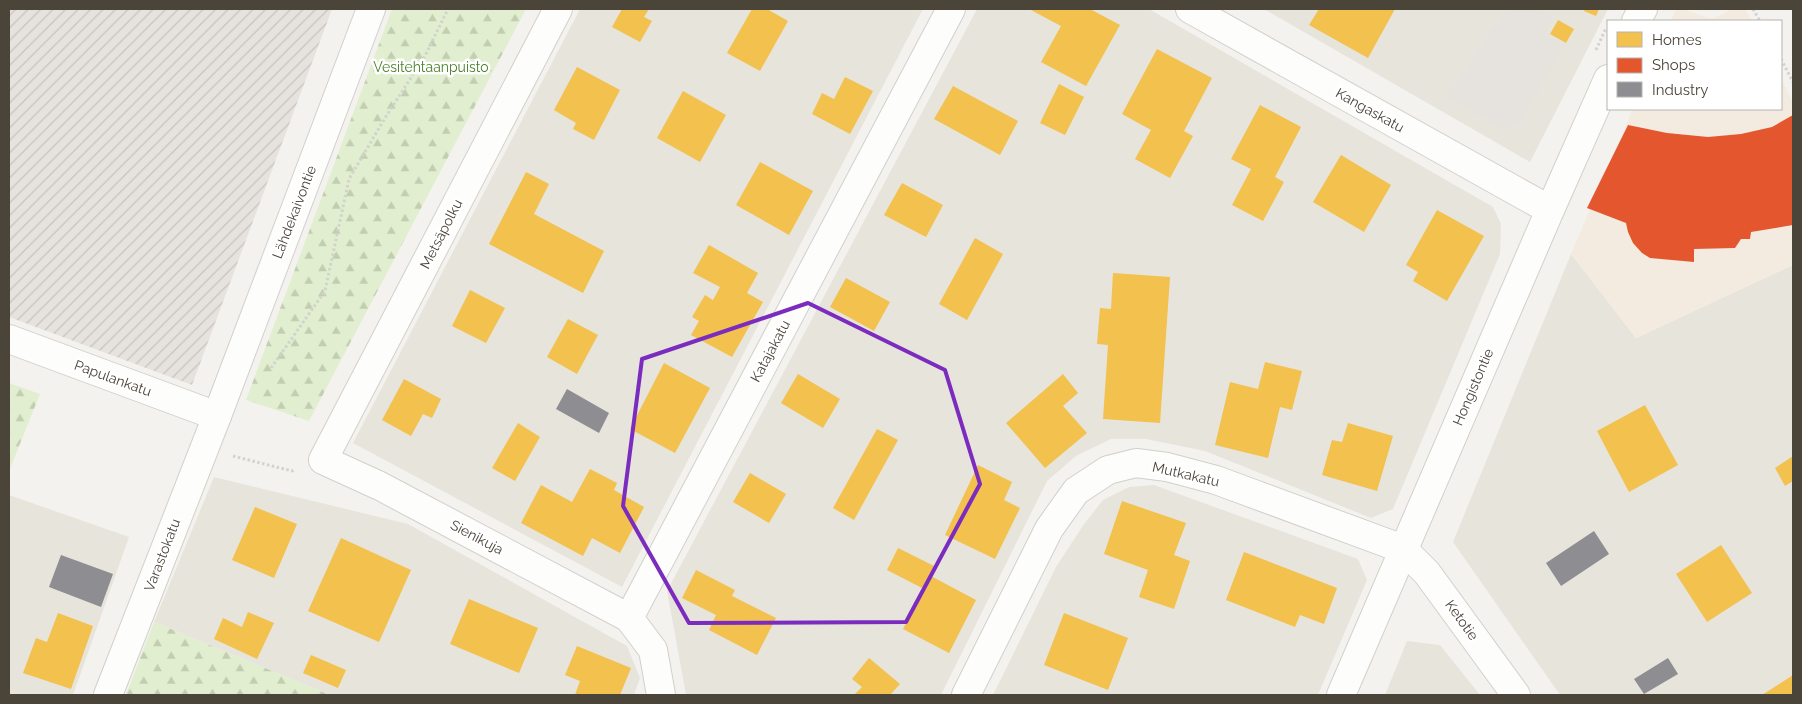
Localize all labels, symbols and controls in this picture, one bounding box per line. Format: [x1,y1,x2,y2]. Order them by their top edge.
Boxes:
legend [1607,20,1782,110]
text: Homes [1652,31,1702,49]
text: Shops [1652,56,1695,74]
park label: Vesitehtaanpuisto [373,59,489,75]
text: Industry [1652,81,1708,99]
street label: Kangaskatu [1333,85,1407,135]
street label: Lähdekaivontie [269,163,319,261]
street label: Metsäpolku [417,197,465,271]
street label: Katajakatu [747,317,793,385]
street label: Hongistontie [1450,346,1496,428]
street label: Papulankatu [72,357,154,399]
street label: Mutkakatu [1151,459,1221,489]
street label: Varastokatu [141,516,183,594]
street label: Sienikuja [448,516,506,558]
street label: Ketotie [1442,597,1482,643]

